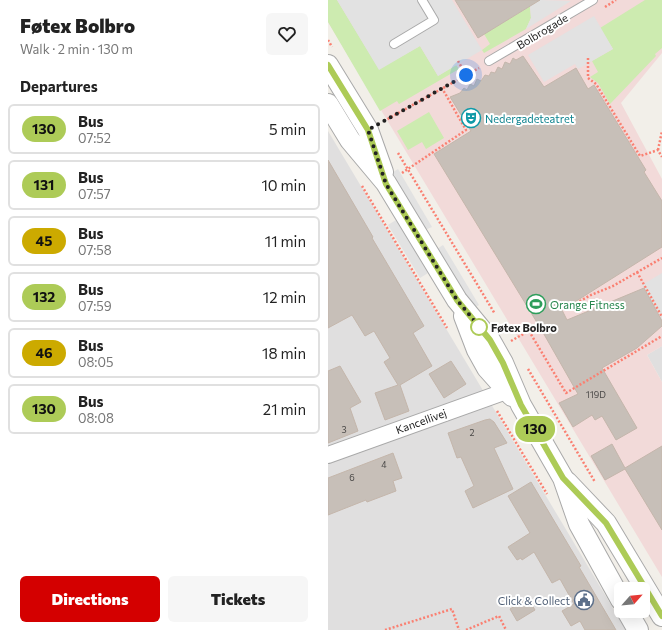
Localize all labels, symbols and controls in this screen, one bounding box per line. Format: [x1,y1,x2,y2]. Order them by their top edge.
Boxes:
street label: Bolbrogade [514,11,570,51]
button: heart [266,13,308,55]
text: Føtex Bolbro [20,14,135,37]
text: Walk · 2 min · 130 m [20,41,133,57]
your location [456,65,476,85]
text: Departures [20,77,98,95]
theatre icon: Nedergadeteatret [460,107,482,129]
text: Bus [78,112,103,130]
place label: Nedergadeteatret [485,112,575,125]
text: 130 [32,120,56,137]
text: 5 min [269,120,306,138]
text: 07:52 [78,130,111,146]
text: Bus [78,168,103,186]
text: 131 [34,176,54,193]
text: 10 min [261,176,306,194]
text: 07:57 [78,186,111,202]
text: Bus [78,224,103,242]
text: 45 [36,232,52,249]
text: 11 min [265,232,306,250]
text: 07:58 [78,242,112,258]
text: Bus [78,280,103,298]
text: 132 [33,288,55,305]
text: 12 min [263,288,306,306]
sports icon: Orange Fitness [525,293,547,315]
text: 07:59 [78,298,112,314]
place label: Orange Fitness [550,298,625,311]
marker: Føtex Bolbro [470,318,488,336]
place label: Føtex Bolbro [491,321,557,334]
text: Bus [78,336,103,354]
text: 46 [35,344,53,361]
text: 18 min [262,344,306,362]
text: 08:05 [78,354,113,370]
house number: 119D [586,389,606,400]
text: Bus [78,392,103,410]
text: 130 [32,400,56,417]
text: 21 min [263,400,306,418]
street label: Kancellivej [394,406,448,436]
text: 08:08 [78,410,114,426]
line badge: 130 [512,416,558,442]
text: 130 [523,420,547,437]
house number: 3 [341,424,347,435]
house number: 2 [470,427,475,438]
house number: 4 [381,459,387,470]
house number: 6 [349,472,355,483]
button: Directions [20,576,160,622]
button: Tickets [168,576,308,622]
north arrow [614,582,650,618]
map controls [614,582,650,618]
public building icon: Click & Collect [573,589,595,611]
place label: Click & Collect [498,594,570,607]

